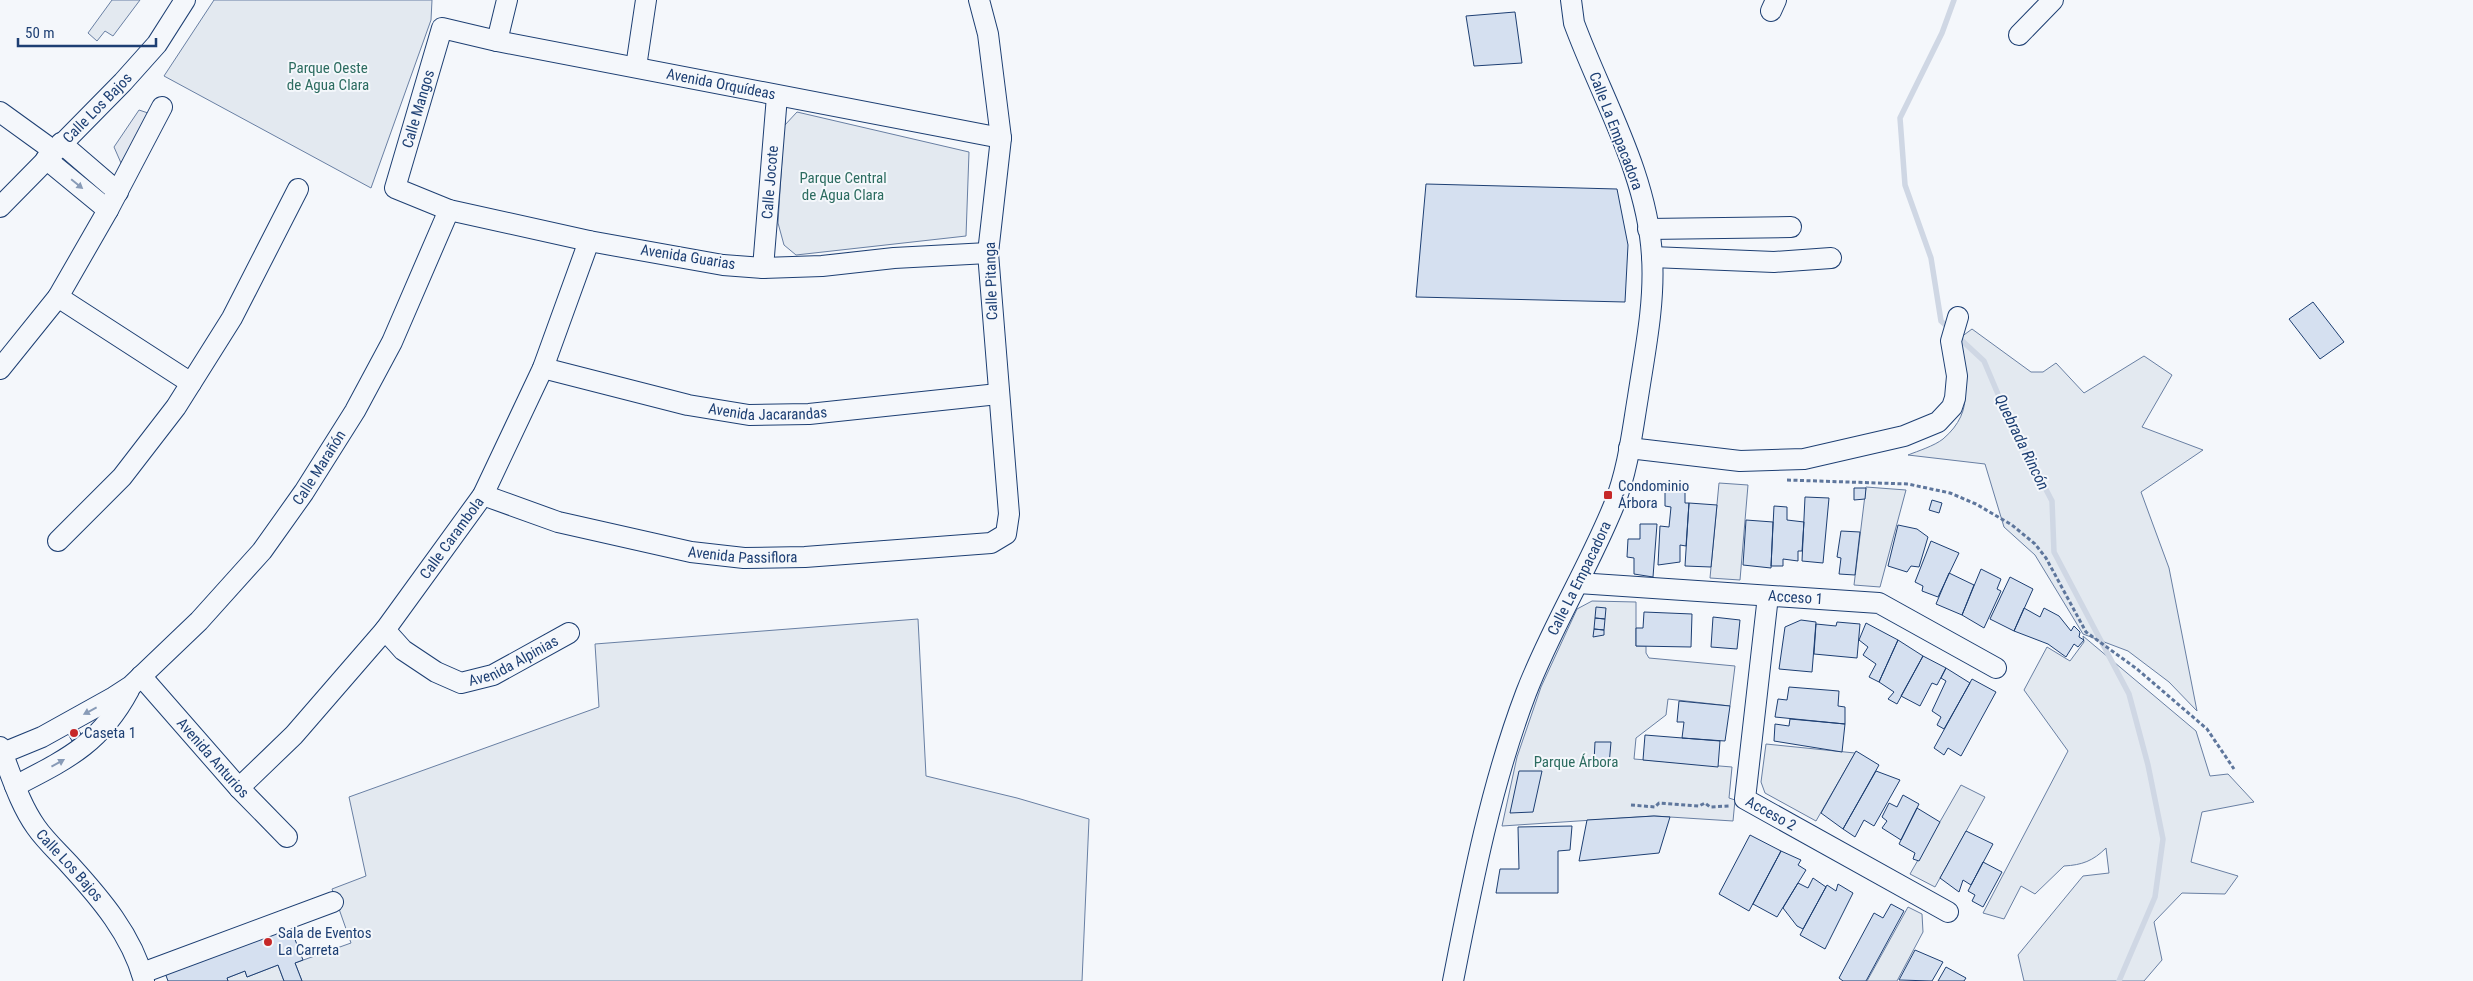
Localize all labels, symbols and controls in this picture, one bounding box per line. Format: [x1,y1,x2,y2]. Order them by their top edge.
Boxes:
scale bar [18,15,155,47]
text: 50 m [25,24,55,42]
park label: Parque Oeste de Agua Clara [287,59,369,94]
street label: Avenida Orquídeas [665,65,777,103]
street label: Calle Mangos [398,68,438,150]
street label: Calle Los Bajos [59,69,136,147]
street label: Calle La Empacadora [1585,70,1647,192]
street label: Calle Jocote [758,145,782,220]
park label: Parque Central de Agua Clara [799,169,887,204]
one-way arrow [70,179,83,190]
street label: Avenida Guarias [639,241,737,273]
street label: Calle Pitanga [981,242,1001,320]
water label: Quebrada Rincón [1991,391,2053,493]
street label: Avenida Jacarandas [707,399,828,424]
street label: Calle Marañón [289,427,350,509]
place label: Condominio Árbora [1618,477,1689,512]
marker: Condominio Árbora [1602,489,1614,501]
street label: Calle Carambola [416,493,488,583]
street label: Calle La Empacadora [1544,519,1615,638]
street label: Avenida Passiflora [687,543,798,567]
street label: Acceso 1 [1768,587,1823,608]
street label: Avenida Alpinias [467,632,562,690]
one-way arrow [82,707,97,715]
street label: Avenida Anturios [173,714,253,802]
place label: Caseta 1 [84,724,136,742]
marker: Caseta 1 [68,727,80,739]
park label: Parque Árbora [1534,753,1618,771]
one-way arrow [51,759,65,768]
street label: Acceso 2 [1743,792,1799,835]
street label: Calle Los Bajos [32,826,107,905]
place label: Sala de Eventos La Carreta [278,924,372,959]
marker: Sala de Eventos La Carreta [262,936,274,948]

